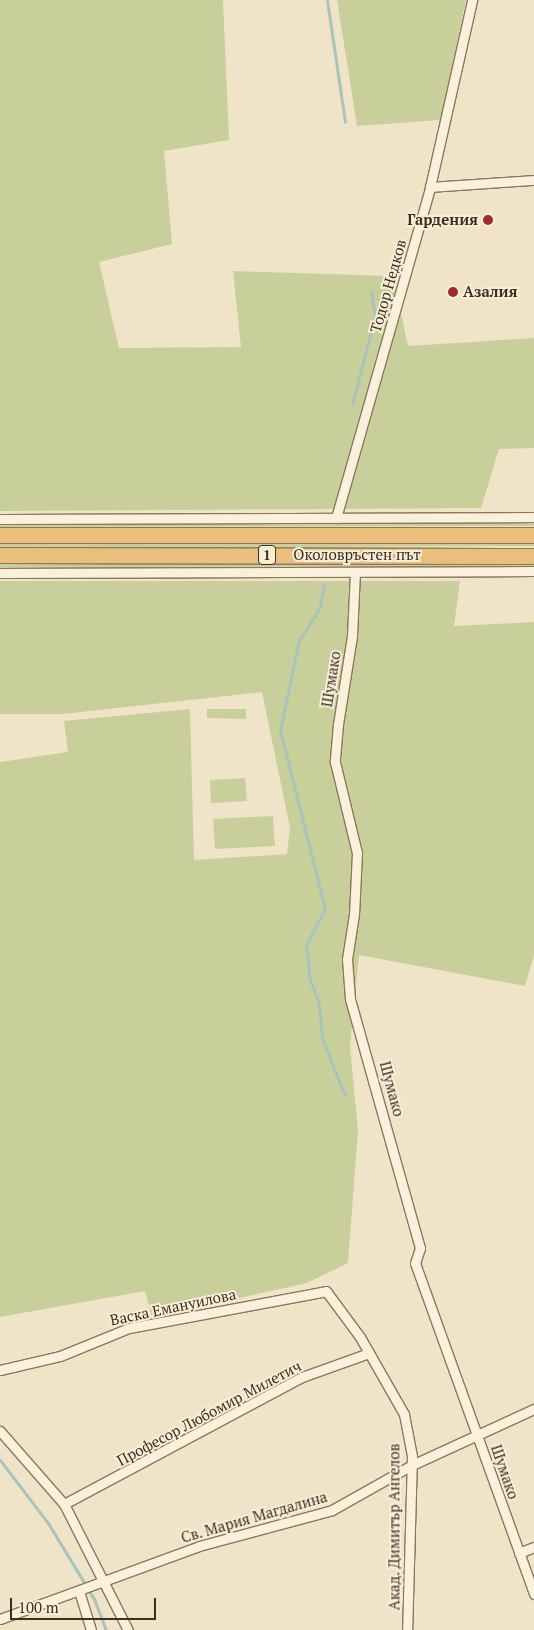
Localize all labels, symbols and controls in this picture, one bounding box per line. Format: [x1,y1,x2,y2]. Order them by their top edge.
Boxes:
place label: Гардения [407,211,478,229]
marker: Гардения [482,214,494,226]
street label: Тодор Недков [366,237,410,335]
place label: Азалия [463,283,517,301]
marker: Азалия [447,286,459,298]
road number: 1 [257,544,277,566]
street label: Околовръстен път [293,546,421,564]
street label: Шумако [318,650,344,708]
street label: Шумако [376,1059,408,1119]
street label: Васка Емануилова [108,1285,238,1329]
street label: Професор Любомир Милетич [114,1357,304,1469]
street label: Шумако [487,1442,523,1502]
street label: Акад. Димитър Ангелов [385,1443,403,1611]
street label: Св. Мария Магдалина [178,1487,330,1547]
scale bar [12,1588,159,1620]
text: 100 m [18,1597,59,1617]

